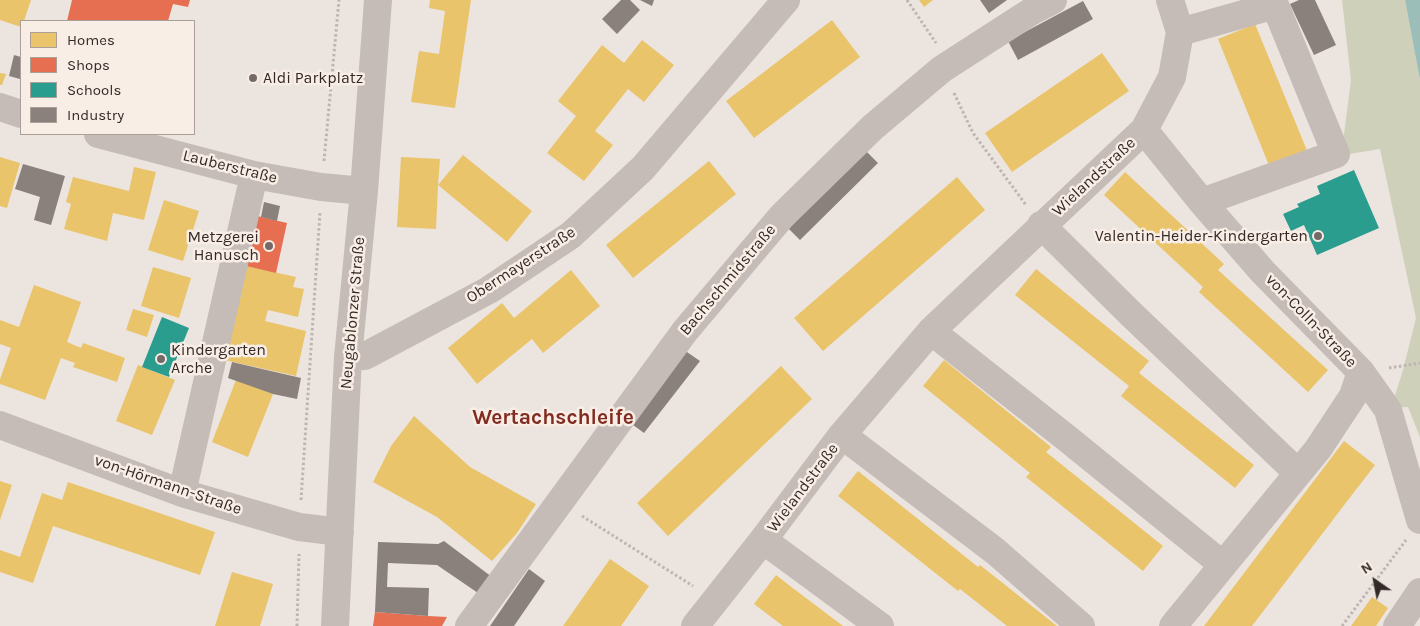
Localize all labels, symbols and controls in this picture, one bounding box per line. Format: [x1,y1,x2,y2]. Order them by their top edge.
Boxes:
legend [20,20,195,135]
text: Homes [67,31,115,49]
text: Shops [67,56,110,74]
place label: Aldi Parkplatz [263,68,363,88]
marker: Aldi Parkplatz [247,72,259,84]
text: Schools [67,81,121,99]
text: Industry [67,106,124,124]
street label: Wielandstraße [1048,134,1140,220]
street label: Lauberstraße [181,146,279,188]
street label: Bachschmidstraße [676,220,780,340]
street label: Obermayerstraße [463,223,579,307]
place label: Valentin-Heider-Kindergarten [1095,226,1308,246]
place label: Metzgerei Hanusch [188,227,259,265]
marker: Valentin-Heider-Kindergarten [1312,230,1324,242]
street label: Neugablonzer Straße [337,236,369,390]
marker: Metzgerei Hanusch [263,240,275,252]
street label: von-Colln-Straße [1261,270,1361,372]
place label: Kindergarten Arche [171,340,266,378]
marker: Kindergarten Arche [155,353,167,365]
district label: Wertachschleife [472,405,634,431]
street label: Wielandstraße [763,440,843,536]
street label: von-Hörmann-Straße [92,451,244,519]
north arrow [1350,556,1400,606]
text: N [1358,558,1375,578]

